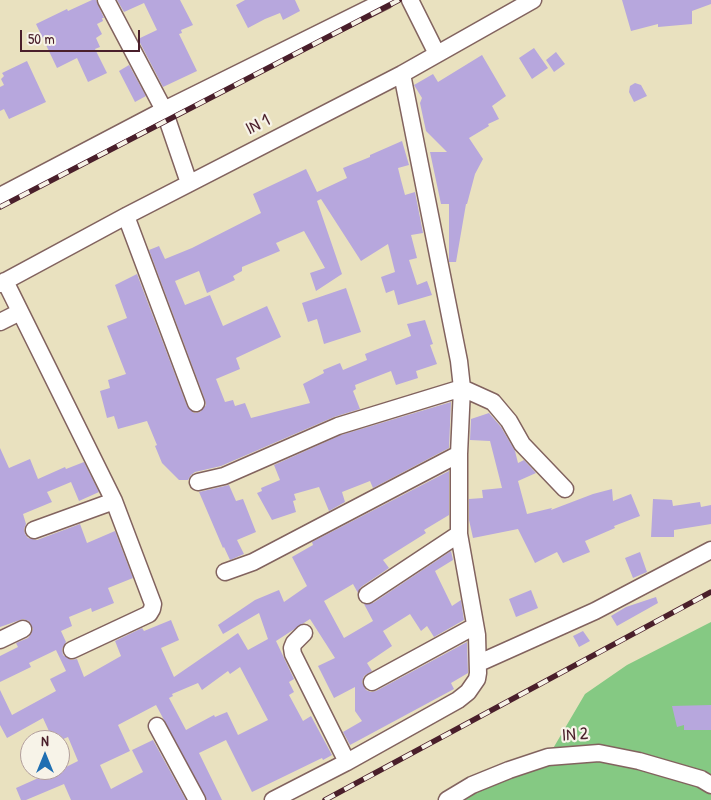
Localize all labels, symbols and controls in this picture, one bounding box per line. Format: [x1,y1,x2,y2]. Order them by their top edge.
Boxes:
scale bar [22,20,142,52]
text: 50 m [28,28,55,49]
street label: IN 1 [242,110,274,140]
street label: IN 2 [561,723,589,747]
north arrow [20,730,70,780]
text: N [41,731,49,750]

